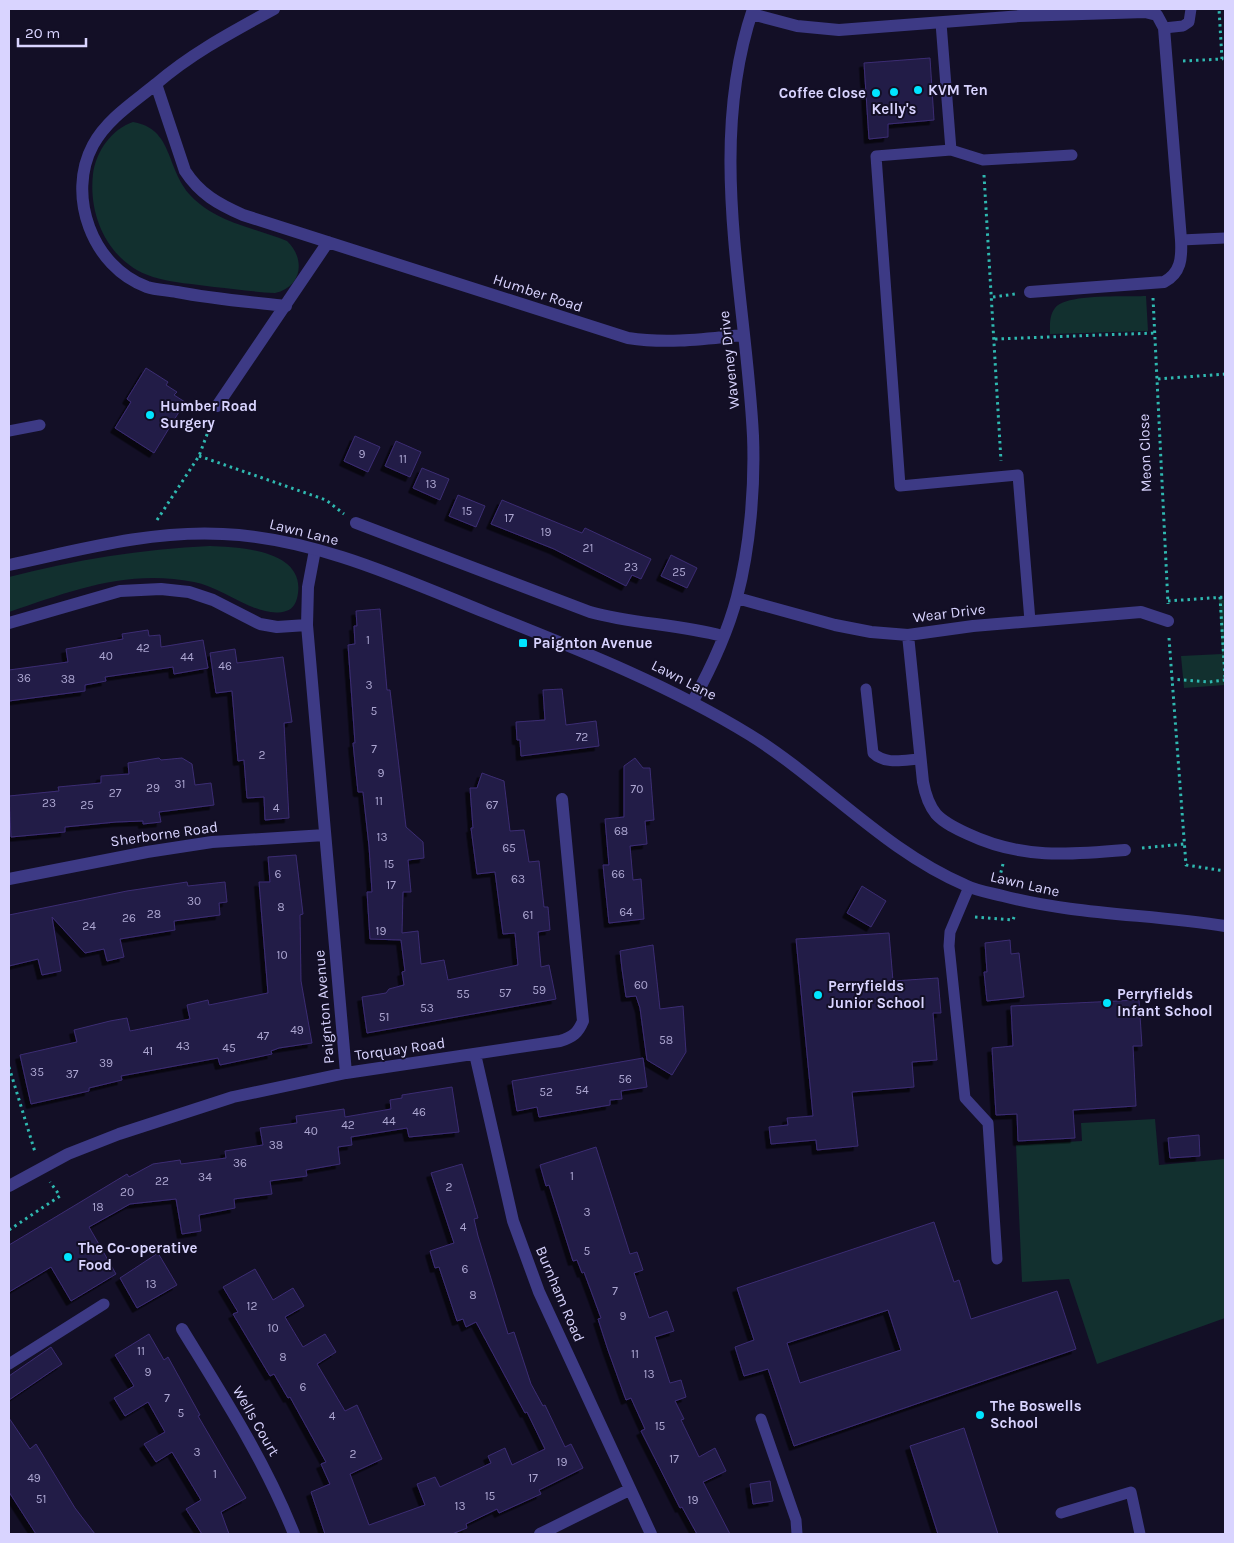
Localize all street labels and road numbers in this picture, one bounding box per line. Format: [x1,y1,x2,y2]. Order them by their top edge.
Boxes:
street label: Humber Road [491,270,585,316]
street label: Waveney Drive [715,310,743,410]
street label: Meon Close [1135,414,1155,492]
street label: Lawn Lane [267,515,341,549]
street label: Wear Drive [912,600,986,626]
street label: Lawn Lane [648,656,720,704]
street label: Sherborne Road [109,818,219,850]
street label: Lawn Lane [988,867,1062,901]
street label: Paignton Avenue [310,949,338,1065]
street label: Torquay Road [354,1034,446,1064]
street label: Burnham Road [532,1243,588,1345]
street label: Wells Court [229,1383,283,1460]

